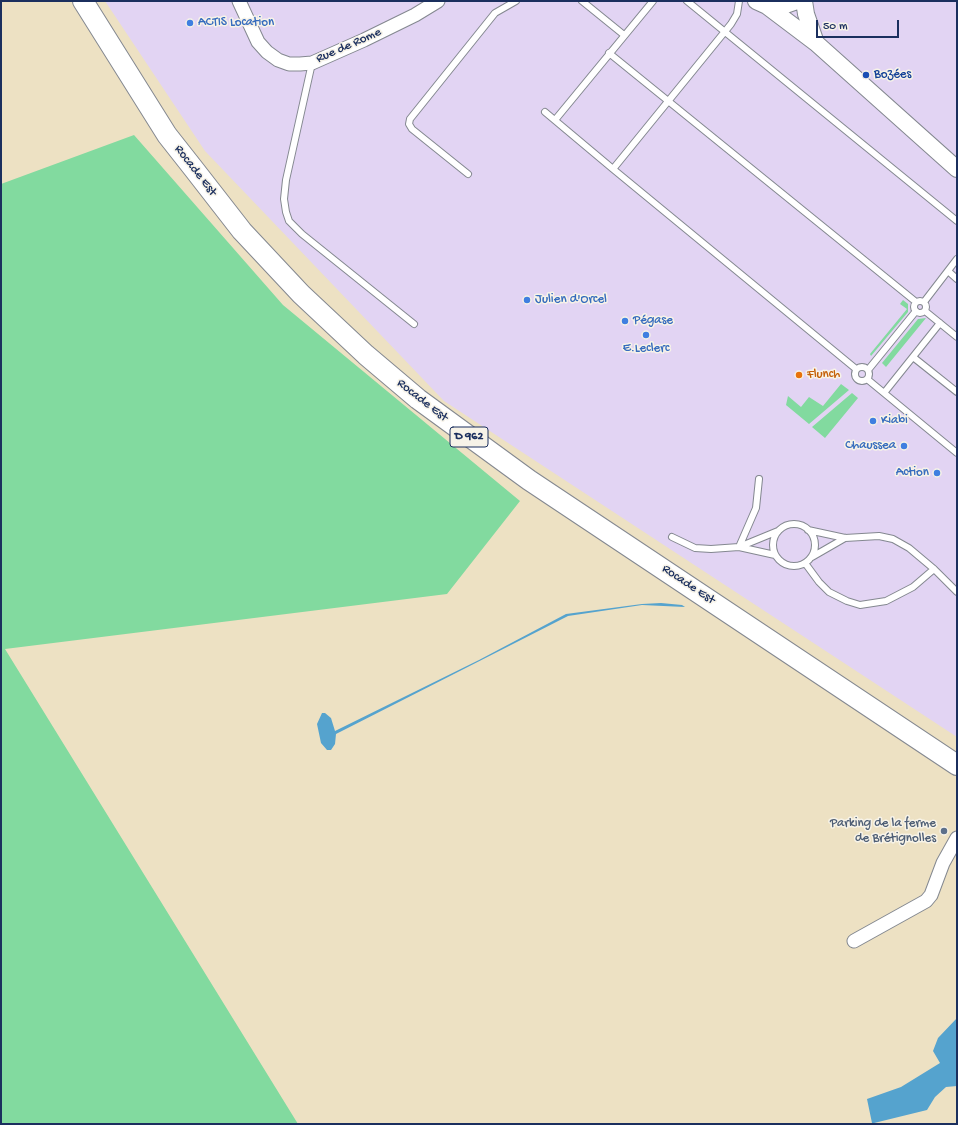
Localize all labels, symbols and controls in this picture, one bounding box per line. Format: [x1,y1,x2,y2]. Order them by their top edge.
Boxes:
scale bar [818,12,901,38]
place label: ACTIS Location [198,15,274,31]
marker: ACTIS Location [185,18,195,28]
text: 50 m [823,20,848,34]
street label: Rue de Rome [314,25,384,67]
place label: Bozées [874,67,911,83]
marker: Bozées [861,70,871,80]
street label: Rocade Est [170,142,220,200]
place label: Julien d'Orcel [535,292,607,308]
marker: Julien d'Orcel [522,295,532,305]
place label: Pégase [633,313,673,329]
marker: Pégase [620,316,630,326]
marker: E.Leclerc [641,330,651,340]
place label: E.Leclerc [623,341,669,357]
place label: Flunch [807,367,840,383]
marker: Flunch [794,370,804,380]
street label: Rocade Est [393,376,451,426]
place label: Kiabi [881,413,908,429]
marker: Kiabi [868,416,878,426]
road number: D 962 [450,427,488,447]
place label: Chaussea [845,438,896,454]
marker: Chaussea [899,441,909,451]
place label: Action [896,465,929,481]
marker: Action [932,468,942,478]
street label: Rocade Est [658,562,718,608]
place label: Parking de la ferme de Brétignolles [830,816,936,847]
marker: Parking de la ferme de Brétignolles [939,826,949,836]

